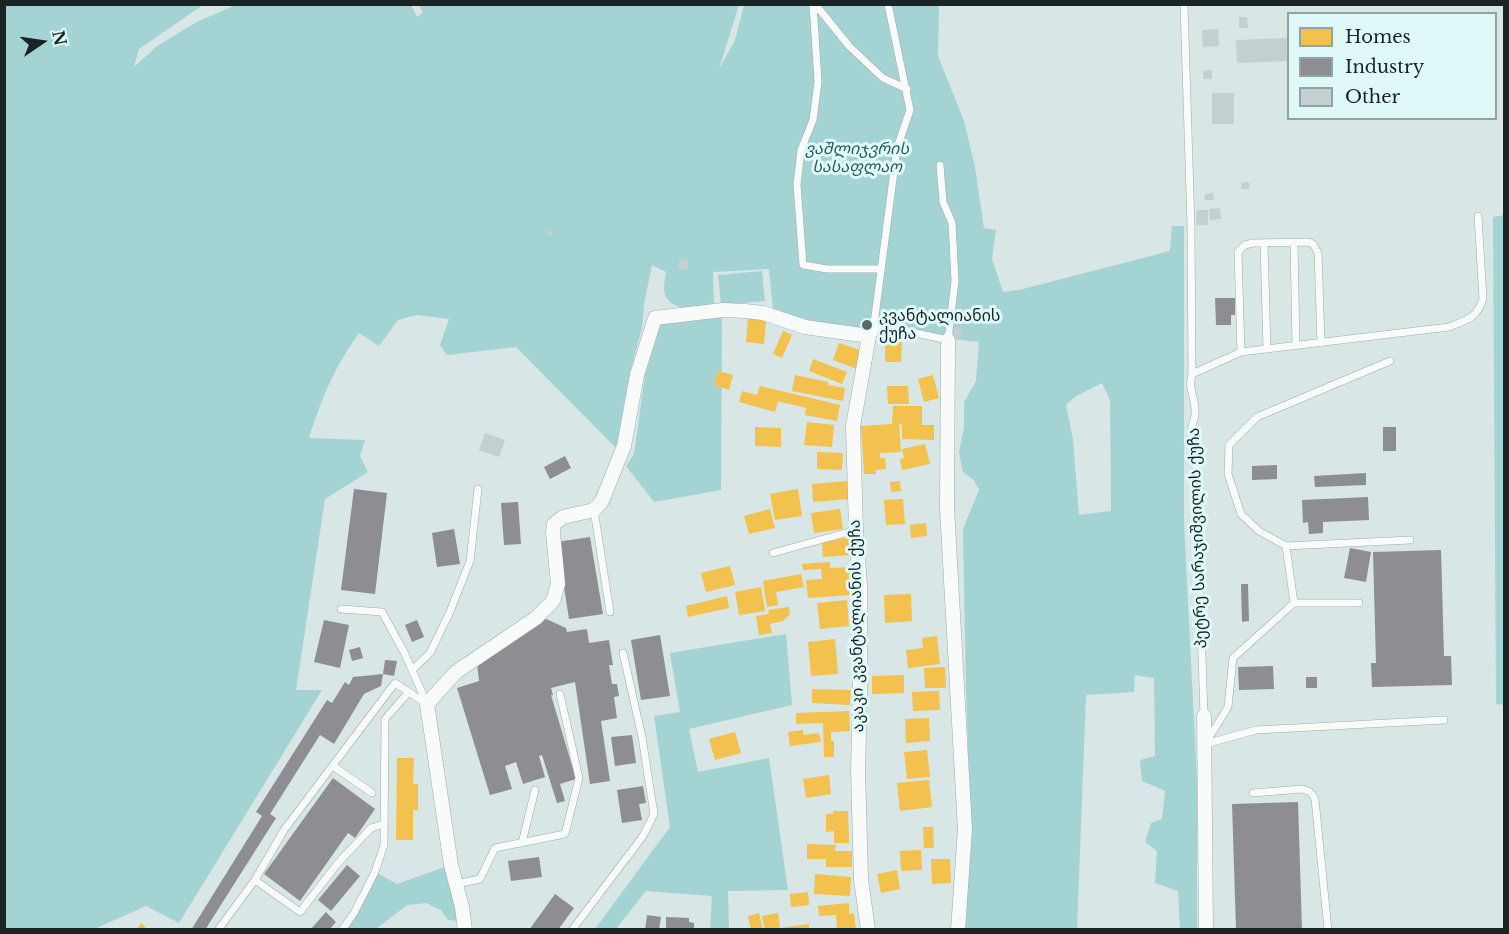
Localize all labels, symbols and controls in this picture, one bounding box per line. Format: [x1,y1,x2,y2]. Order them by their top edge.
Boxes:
north arrow [12,12,72,72]
legend [1287,12,1497,120]
text: Homes [1345,26,1411,48]
text: N [48,28,71,48]
text: Industry [1345,56,1424,78]
text: Other [1345,86,1400,108]
park label: ვაშლიჯვრის სასაფლაო [805,139,909,177]
place label: კვანტალიანის ქუჩა [879,306,1001,344]
marker: კვანტალიანის ქუჩა [860,318,874,332]
street label: პეტრე სარაჯიშვილის ქუჩა [1185,427,1211,649]
street label: აკაკი კვანტალიანის ქუჩა [846,519,868,733]

